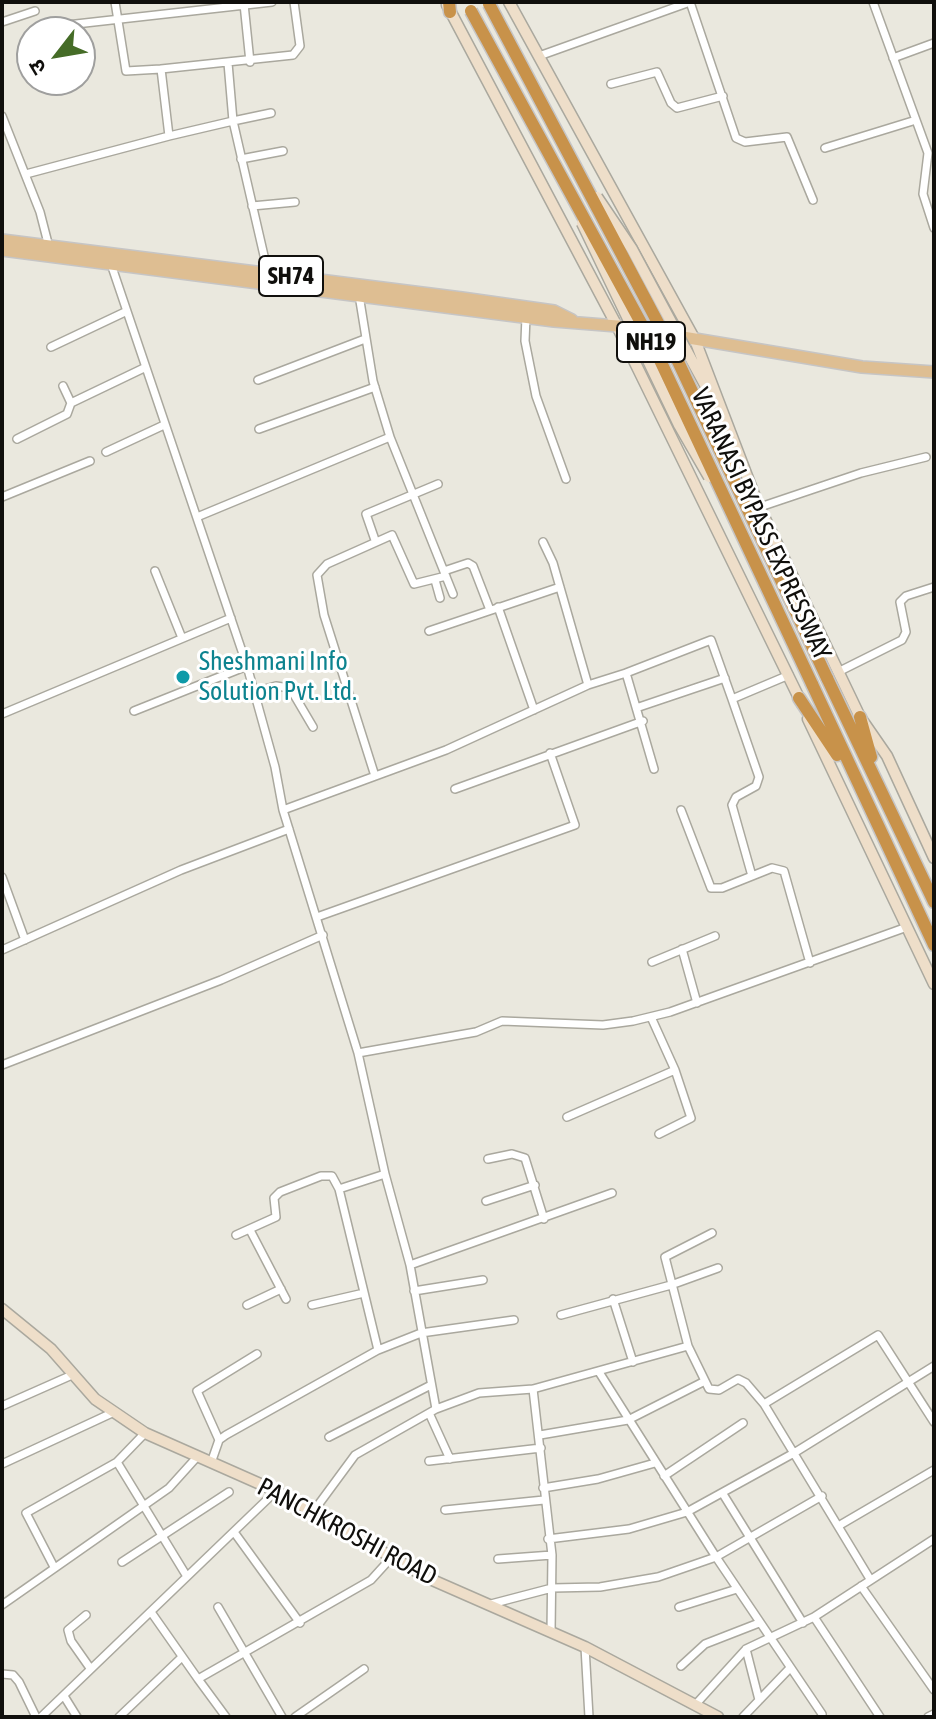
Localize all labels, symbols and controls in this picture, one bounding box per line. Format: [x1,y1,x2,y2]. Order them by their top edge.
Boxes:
north arrow [16,16,96,96]
text: उ [23,55,52,80]
road number: SH74 [259,256,323,296]
road number: NH19 [617,322,685,362]
street label: VARANASI BYPASS EXPRESSWAY [684,383,838,665]
place label: Sheshmani Info Solution Pvt. Ltd. [199,646,357,708]
marker: Sheshmani Info Solution Pvt. Ltd. [174,668,192,686]
street label: PANCHKROSHI ROAD [252,1472,442,1592]

